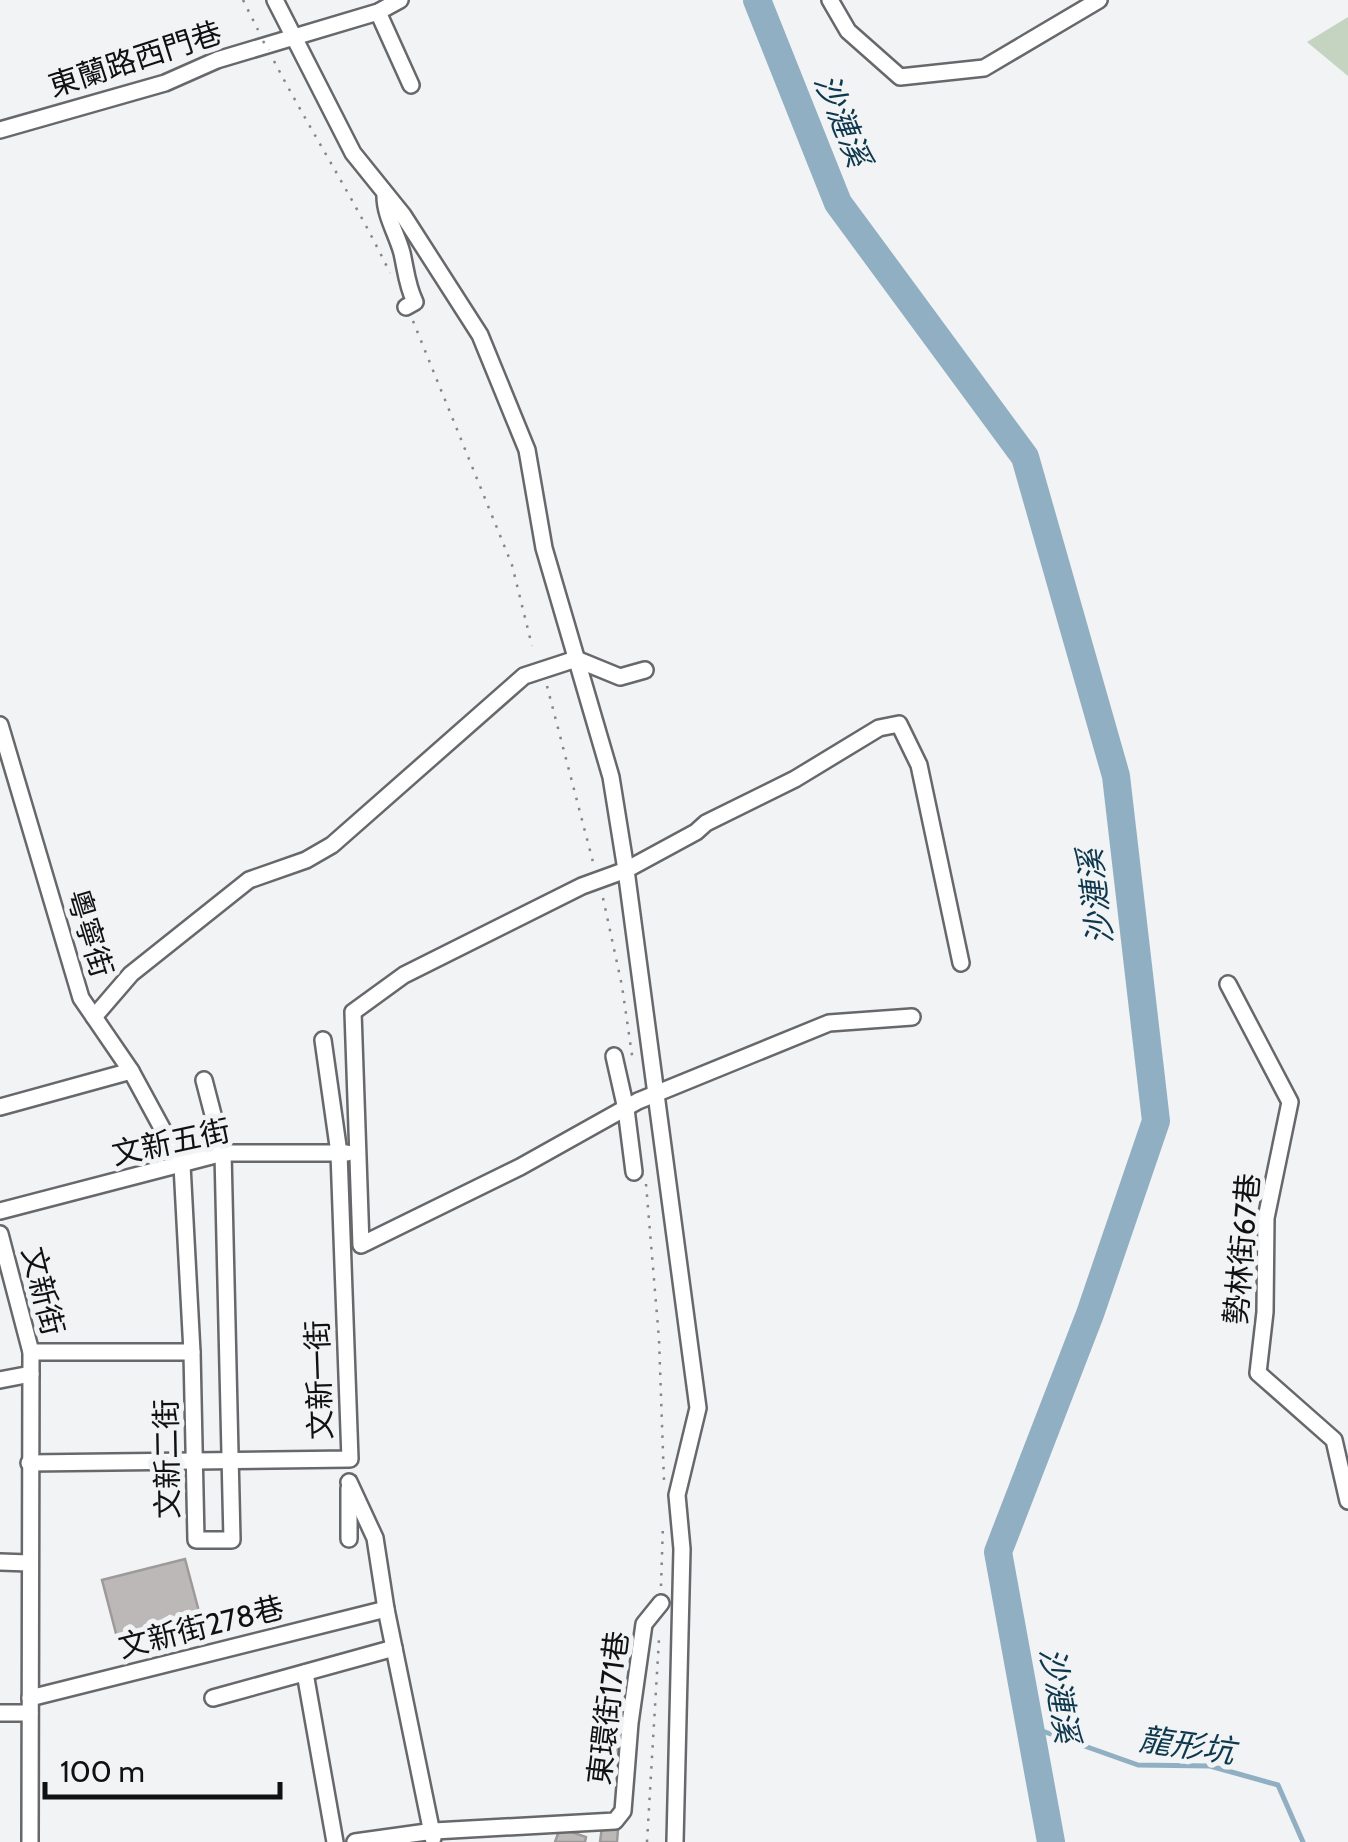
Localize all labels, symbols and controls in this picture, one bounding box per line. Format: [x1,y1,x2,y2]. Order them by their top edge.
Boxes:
street label: 東蘭路西門巷 [44,14,226,104]
water label: 沙漣溪 [807,68,881,176]
water label: 沙漣溪 [1069,843,1120,947]
street label: 粵寧街 [59,885,121,981]
street label: 文新五街 [108,1111,234,1173]
street label: 勢林街67巷 [1217,1172,1267,1326]
street label: 文新街 [14,1243,72,1339]
street label: 文新一街 [298,1319,340,1441]
street label: 文新二街 [147,1399,187,1519]
street label: 文新街278巷 [115,1589,287,1665]
street label: 東環街171巷 [580,1629,636,1787]
water label: 沙漣溪 [1032,1644,1088,1750]
water label: 龍形坑 [1137,1719,1241,1772]
scale bar [45,1737,280,1799]
text: 100 m [60,1753,145,1790]

